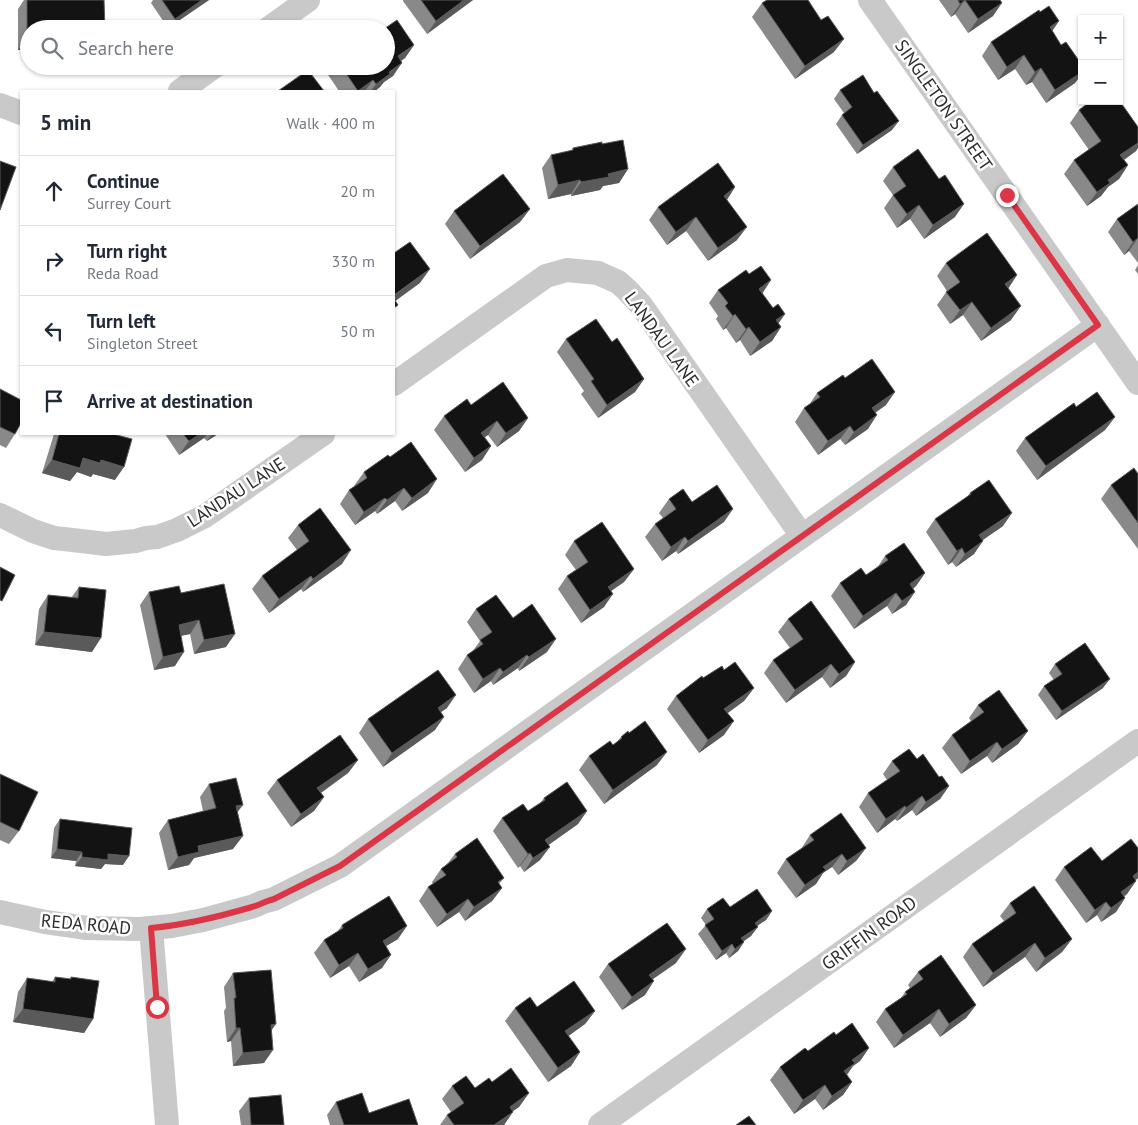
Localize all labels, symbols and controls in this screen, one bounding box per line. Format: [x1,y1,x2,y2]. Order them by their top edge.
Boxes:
map controls [1078,15,1123,105]
button: + [1078,15,1123,60]
search box [20,20,395,75]
icon: search [38,34,66,62]
street label: SINGLETON STREET [890,35,998,175]
text: Search here [78,36,174,60]
button: − [1078,60,1123,105]
text: 5 min [40,109,91,136]
text: Walk · 400 m [286,113,375,133]
text: Continue [87,169,159,193]
icon: ahead [40,177,68,205]
text: 20 m [340,181,375,201]
route end [996,184,1019,207]
text: Surrey Court [87,193,171,213]
text: Turn right [87,239,167,263]
icon: right [40,247,68,275]
text: 330 m [332,251,375,271]
text: Reda Road [87,263,159,283]
street label: LANDAU LANE [620,287,704,391]
text: Turn left [87,309,156,333]
icon: left [40,317,68,345]
text: 50 m [340,321,375,341]
text: Singleton Street [87,333,198,353]
icon: arrive [40,387,68,415]
text: Arrive at destination [87,389,253,413]
street label: LANDAU LANE [183,452,289,532]
street label: GRIFFIN ROAD [817,891,921,975]
street label: REDA ROAD [40,909,132,939]
route start [146,996,169,1019]

